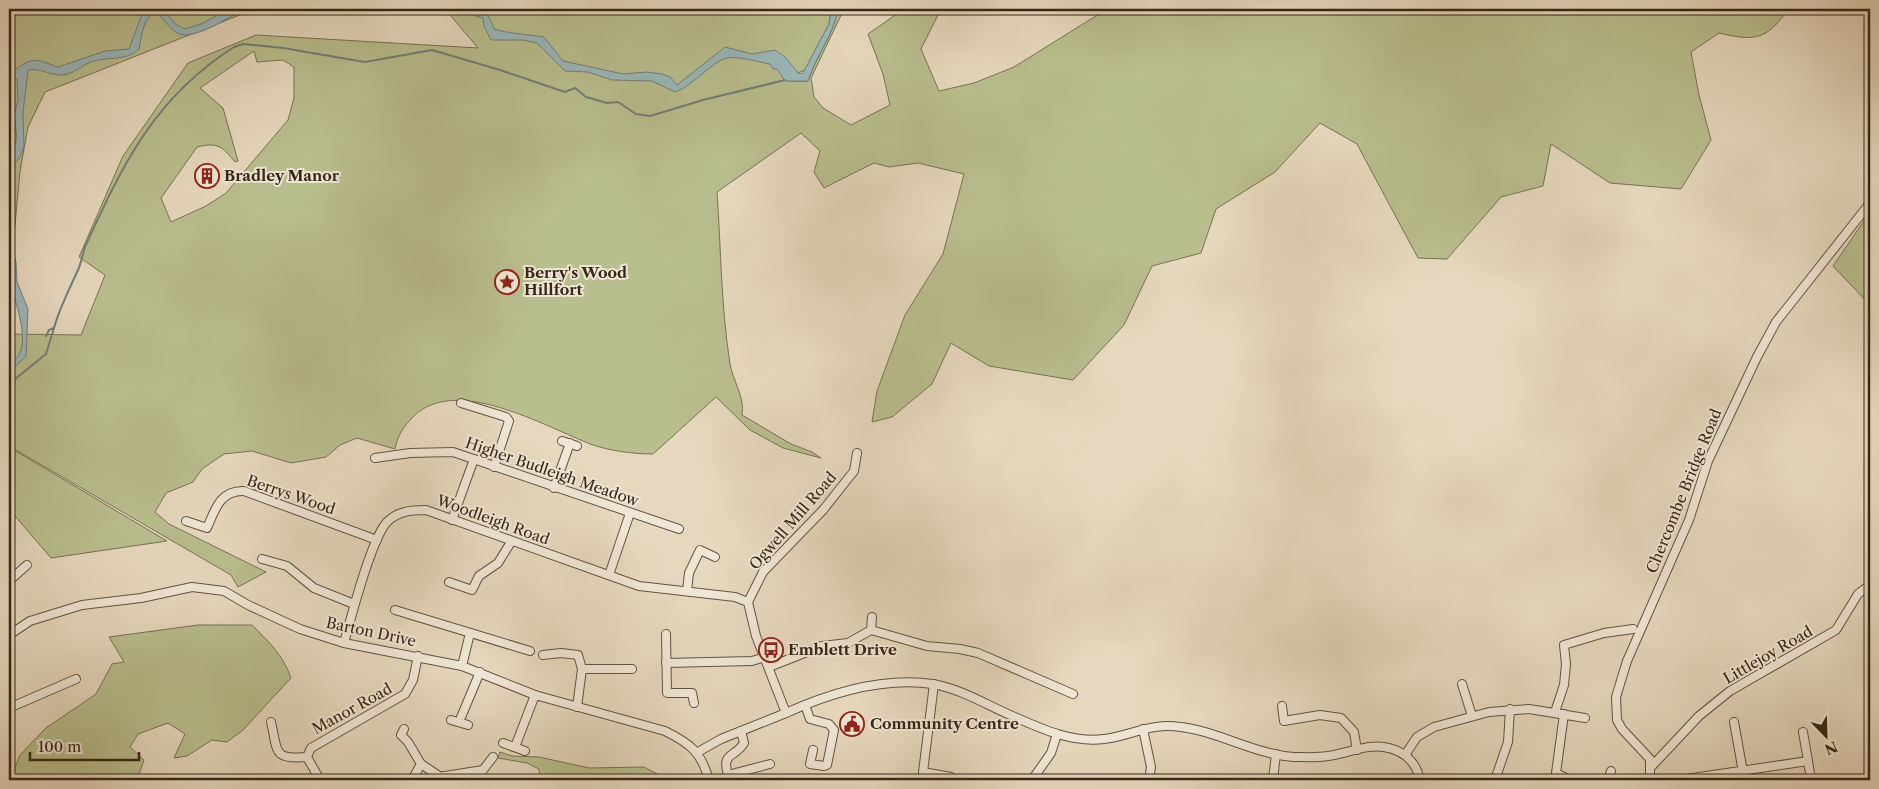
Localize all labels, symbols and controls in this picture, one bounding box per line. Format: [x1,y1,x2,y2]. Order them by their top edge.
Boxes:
building icon: Bradley Manor [194,163,220,189]
place label: Bradley Manor [224,166,340,185]
place label: Berry's Wood Hillfort [524,263,627,299]
place icon: Berry's Wood Hillfort [494,269,520,295]
street label: Chercombe Bridge Road [1642,406,1725,576]
street label: Higher Budleigh Meadow [463,433,642,510]
street label: Ogwell Mill Road [745,468,840,573]
street label: Berrys Wood [244,471,338,519]
street label: Woodleigh Road [433,490,552,549]
street label: Barton Drive [324,613,418,650]
street label: Littlejoy Road [1720,621,1816,688]
bus stop icon: Emblett Drive [758,637,784,663]
place label: Emblett Drive [788,640,897,659]
street label: Manor Road [308,679,395,738]
public building icon: Community Centre [839,711,865,737]
north arrow [1802,712,1852,762]
place label: Community Centre [870,714,1019,733]
scale bar [30,729,139,761]
text: 100 m [38,737,81,756]
text: N [1822,737,1840,759]

